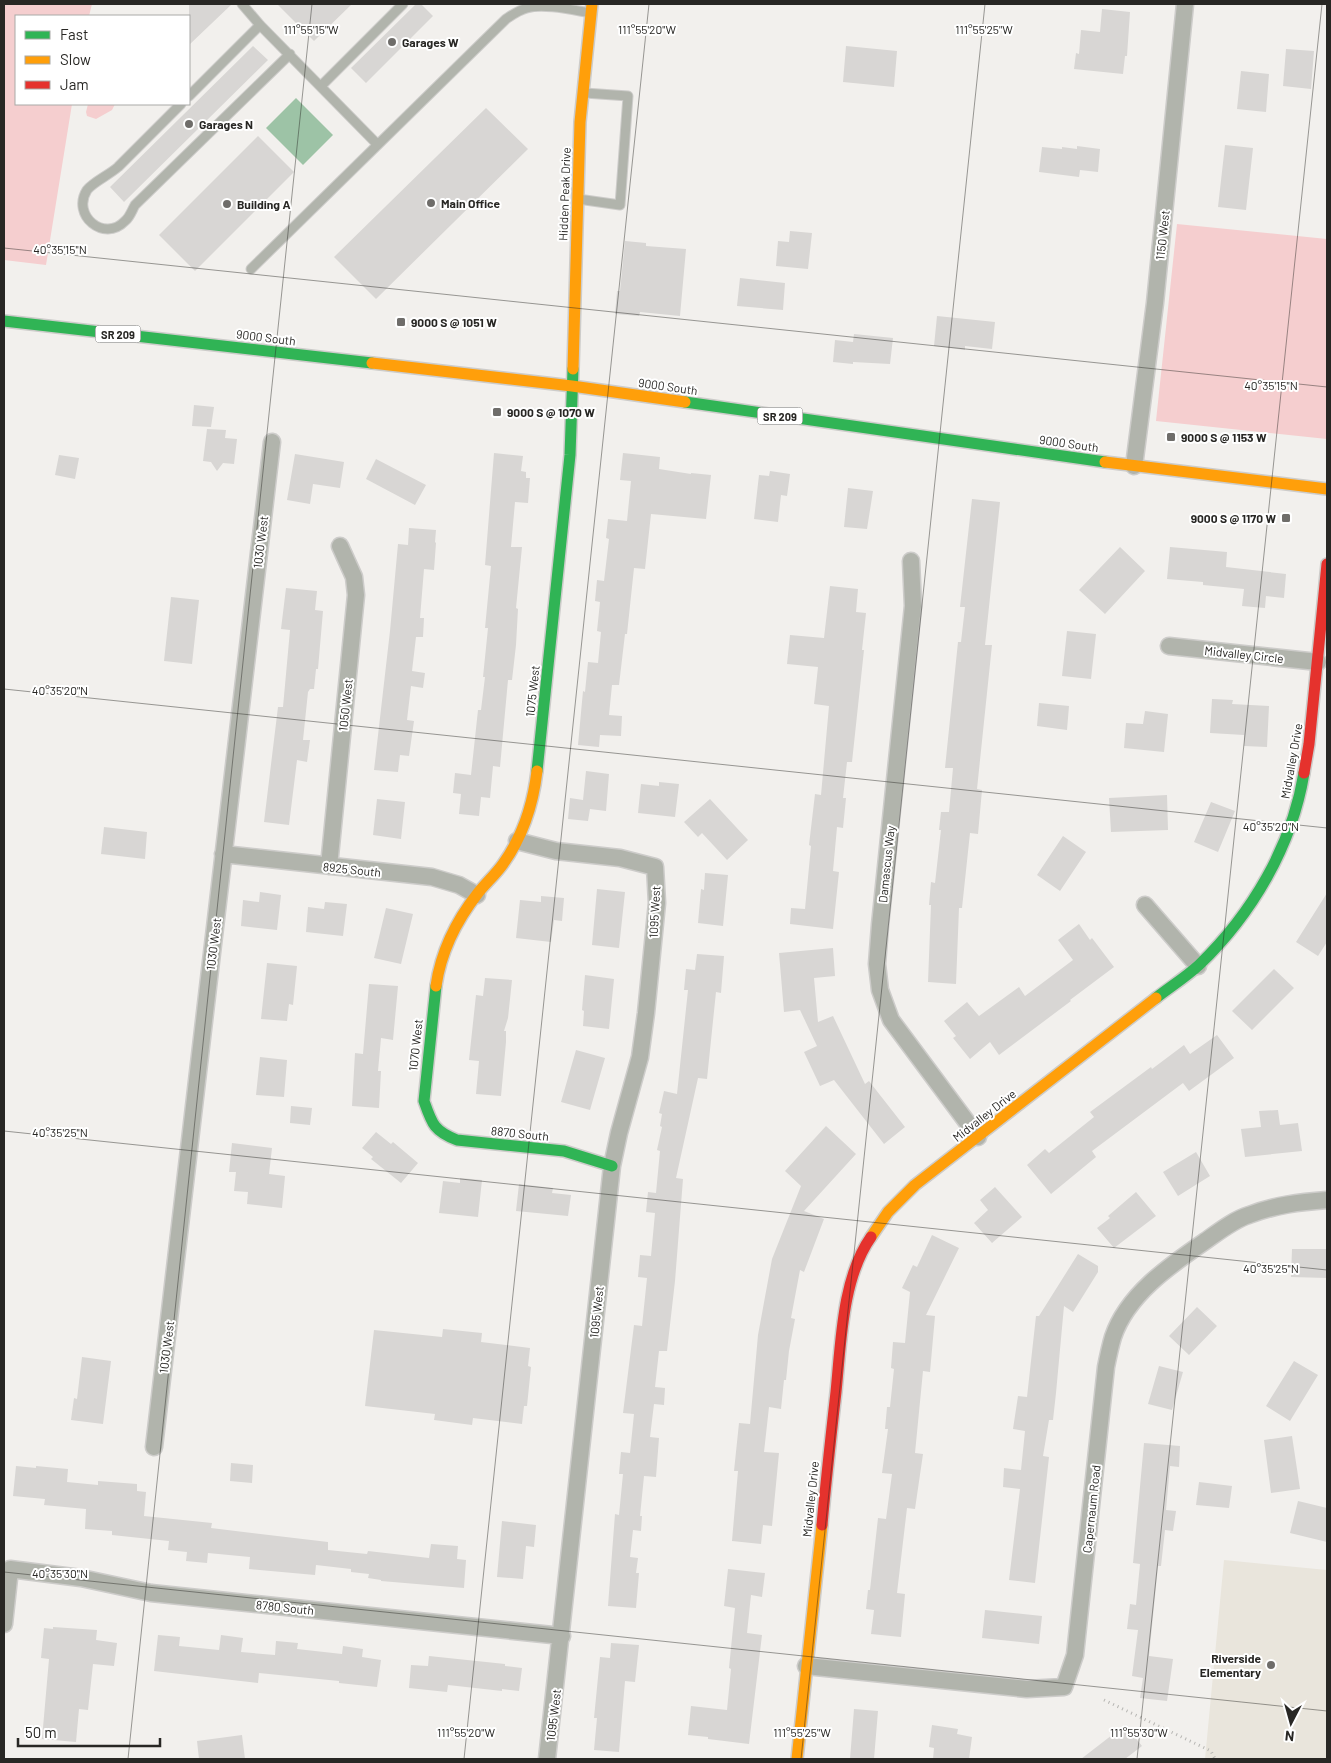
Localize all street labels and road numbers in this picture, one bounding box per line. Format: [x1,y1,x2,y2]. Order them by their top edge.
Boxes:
street label: Hidden Peak Drive [555,147,573,241]
street label: 1150 West [1152,209,1172,261]
road number: SR 209 [96,326,140,342]
street label: 9000 South [235,326,297,348]
street label: 9000 South [637,375,699,397]
road number: SR 209 [758,408,802,424]
street label: 9000 South [1038,432,1100,454]
street label: 1030 West [250,515,270,569]
street label: Midvalley Circle [1204,643,1284,665]
street label: 1075 West [522,665,542,717]
street label: 1050 West [335,678,355,732]
street label: Midvalley Drive [1277,722,1305,800]
street label: Damascus Way [875,824,897,903]
street label: 8925 South [322,859,382,879]
street label: 1095 West [646,886,662,938]
street label: 1030 West [203,917,223,971]
street label: 1070 West [405,1018,425,1072]
street label: Midvalley Drive [950,1086,1018,1144]
street label: 8870 South [490,1123,550,1143]
street label: 1095 West [586,1285,606,1339]
street label: 1030 West [156,1320,176,1374]
street label: Midvalley Drive [799,1460,821,1538]
street label: Capernaum Road [1079,1464,1103,1554]
street label: 8780 South [255,1597,315,1617]
street label: 1095 West [543,1688,563,1742]

